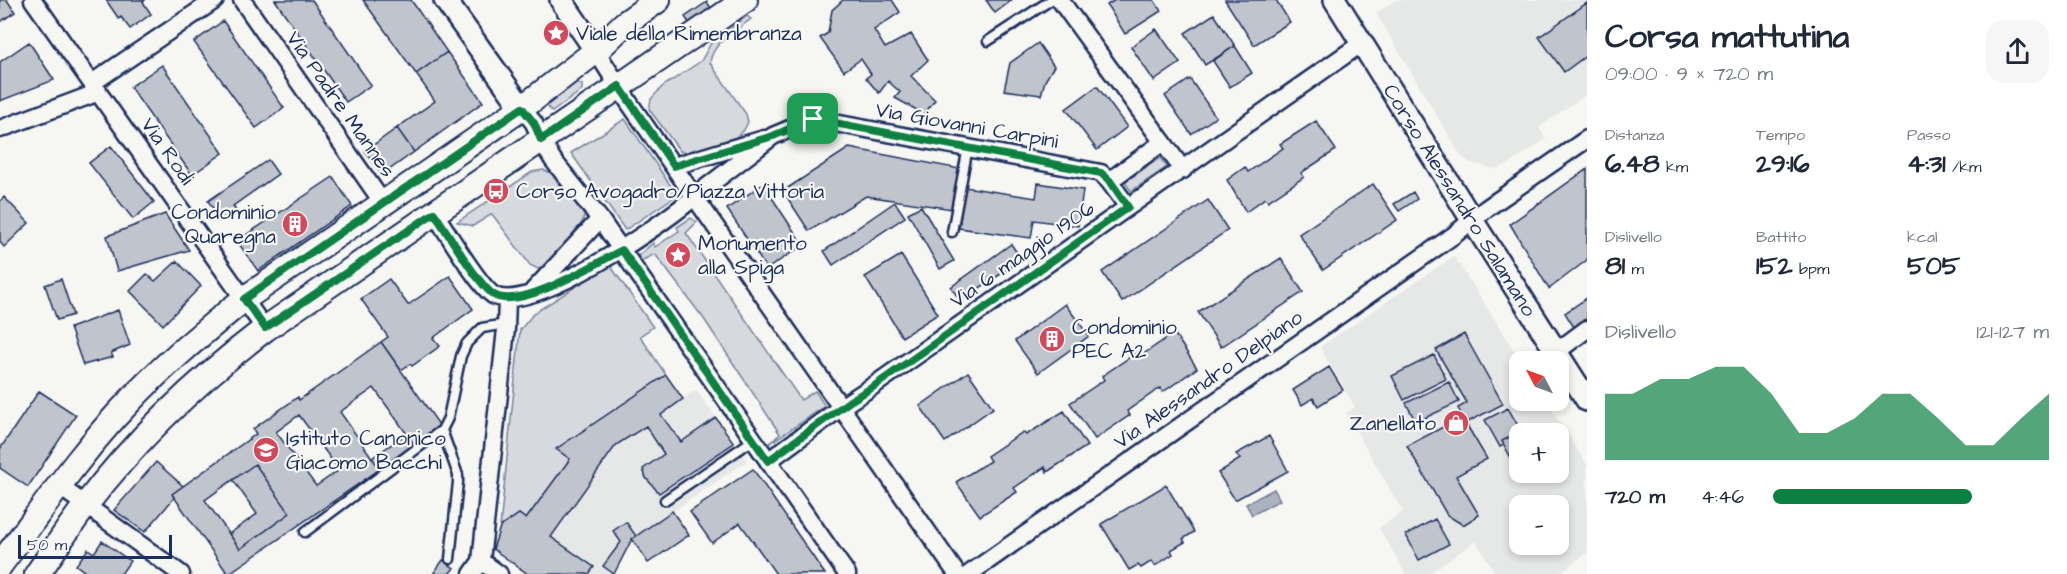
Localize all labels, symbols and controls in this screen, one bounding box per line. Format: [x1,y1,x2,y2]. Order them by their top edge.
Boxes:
text: Corsa mattutina [1605,14,1849,60]
place icon: Viale della Rimembranza [541,18,571,48]
place label: Viale della Rimembranza [576,19,802,48]
button: share [1986,20,2049,83]
street label: Via Padre Mannes [279,25,402,183]
text: 09:00 · 9 × 720 m [1605,60,1773,88]
street label: Corso Alessandro Salamano [1376,78,1543,322]
pin [787,93,838,144]
street label: Via Giovanni Carpini [873,95,1060,157]
icon: arrive [796,102,829,135]
street label: Via Rodi [134,112,201,191]
text: Distanza [1605,124,1665,146]
text: Tempo [1756,124,1805,146]
text: Passo [1907,124,1950,146]
text: 6.48 [1605,146,1660,182]
text: 29:16 [1756,146,1810,182]
text: 4:31 [1907,146,1946,182]
text: km [1660,156,1688,178]
text: /km [1946,156,1982,178]
bus stop icon: Corso Avogadro/Piazza Vittoria [481,176,511,206]
place label: Corso Avogadro/Piazza Vittoria [516,177,824,208]
street label: Via 6 maggio 1906 [944,194,1101,317]
place label: Condominio Quaregna [171,198,276,253]
building icon: Condominio Quaregna [280,209,310,239]
text: Dislivello [1605,226,1662,248]
text: Battito [1756,226,1806,248]
text: kcal [1907,226,1938,248]
place label: Monumento alla Spiga [698,229,807,284]
place icon: Monumento alla Spiga [663,240,693,270]
text: 81 [1605,248,1625,284]
text: 152 [1756,248,1793,284]
text: 505 [1907,248,1960,284]
text: m [1625,258,1644,280]
text: bpm [1793,258,1829,280]
street label: Via Alessandro Delpiano [1108,303,1309,457]
place label: Condominio PEC A2 [1072,313,1177,366]
text: Dislivello [1605,318,1676,346]
text: 121–127 m [1976,318,2049,346]
building icon: Condominio PEC A2 [1037,324,1067,354]
north arrow [1509,351,1569,411]
map controls [1509,351,1569,555]
shop icon: Zanellato [1441,408,1471,438]
place label: Zanellato [1349,409,1436,438]
button: + [1509,423,1569,483]
place label: Istituto Canonico Giacomo Bacchi [286,424,446,477]
school or university icon: Istituto Canonico Giacomo Bacchi [251,435,281,465]
text: 720 m [1605,483,1665,511]
text: 4:46 [1701,483,1744,511]
button: − [1509,495,1569,555]
scale bar [18,532,172,560]
text: 50 m [27,534,67,556]

